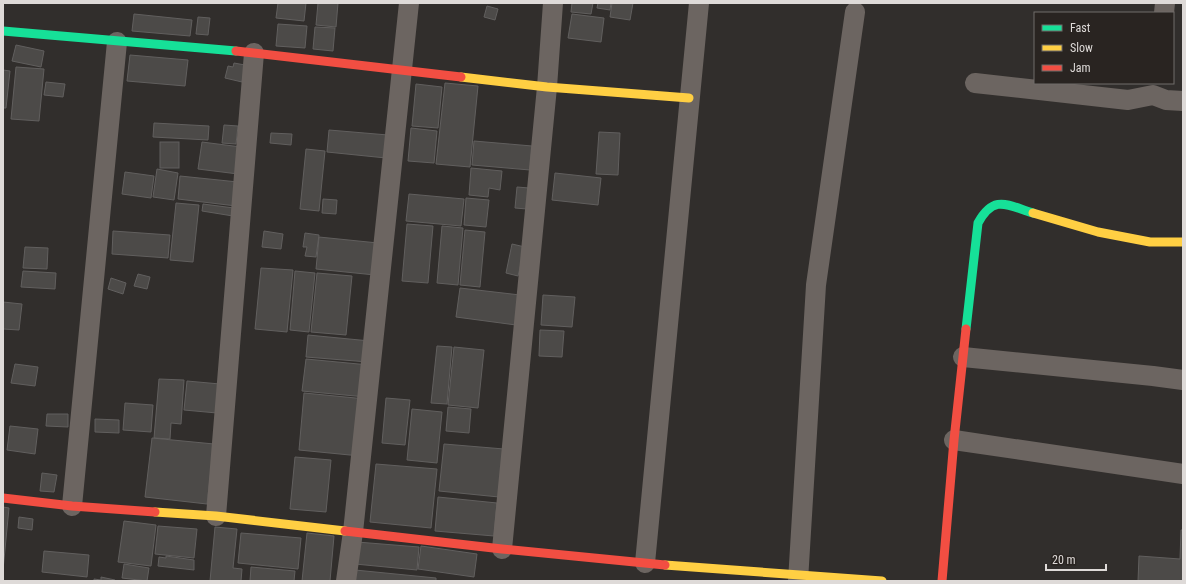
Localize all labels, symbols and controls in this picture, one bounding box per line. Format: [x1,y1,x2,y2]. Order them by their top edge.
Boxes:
legend [1034,12,1174,84]
text: Fast [1070,21,1091,35]
text: Slow [1070,41,1093,55]
text: Jam [1070,61,1091,75]
scale bar [1046,546,1106,572]
text: 20 m [1052,553,1076,567]

